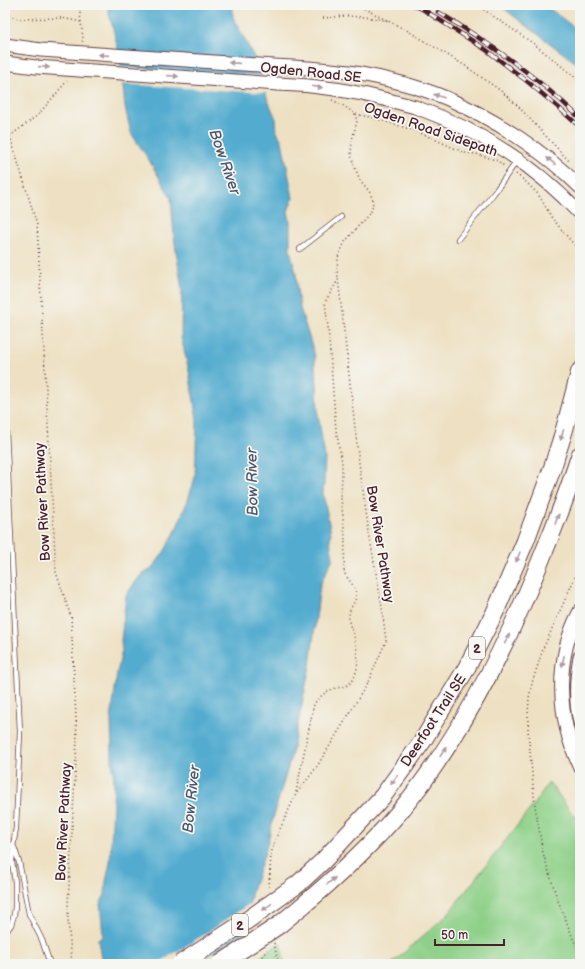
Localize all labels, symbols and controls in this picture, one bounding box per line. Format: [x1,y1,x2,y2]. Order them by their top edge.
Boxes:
one-way arrow [98,51,110,58]
street label: Ogden Road SE [260,59,362,86]
one-way arrow [228,60,240,67]
one-way arrow [38,64,50,71]
one-way arrow [167,73,179,80]
one-way arrow [311,83,323,90]
one-way arrow [433,92,445,98]
street label: Ogden Road Sidepath [362,99,500,160]
water label: Bow River [205,127,245,199]
one-way arrow [545,157,556,166]
one-way arrow [559,430,565,442]
street label: Bow River Pathway [31,442,54,562]
water label: Bow River [242,446,263,516]
street label: Bow River Pathway [363,484,398,605]
one-way arrow [555,512,561,524]
one-way arrow [515,552,521,564]
one-way arrow [504,633,510,644]
road number: 2 [469,637,485,659]
one-way arrow [560,655,566,667]
street label: Deerfoot Trail SE [397,671,470,770]
one-way arrow [439,747,447,757]
street label: Bow River Pathway [52,762,75,882]
water label: Bow River [179,763,205,834]
one-way arrow [390,775,398,786]
one-way arrow [326,877,336,886]
one-way arrow [262,903,272,911]
road number: 2 [232,914,248,936]
scale bar [435,921,504,947]
text: 50 m [441,928,468,943]

